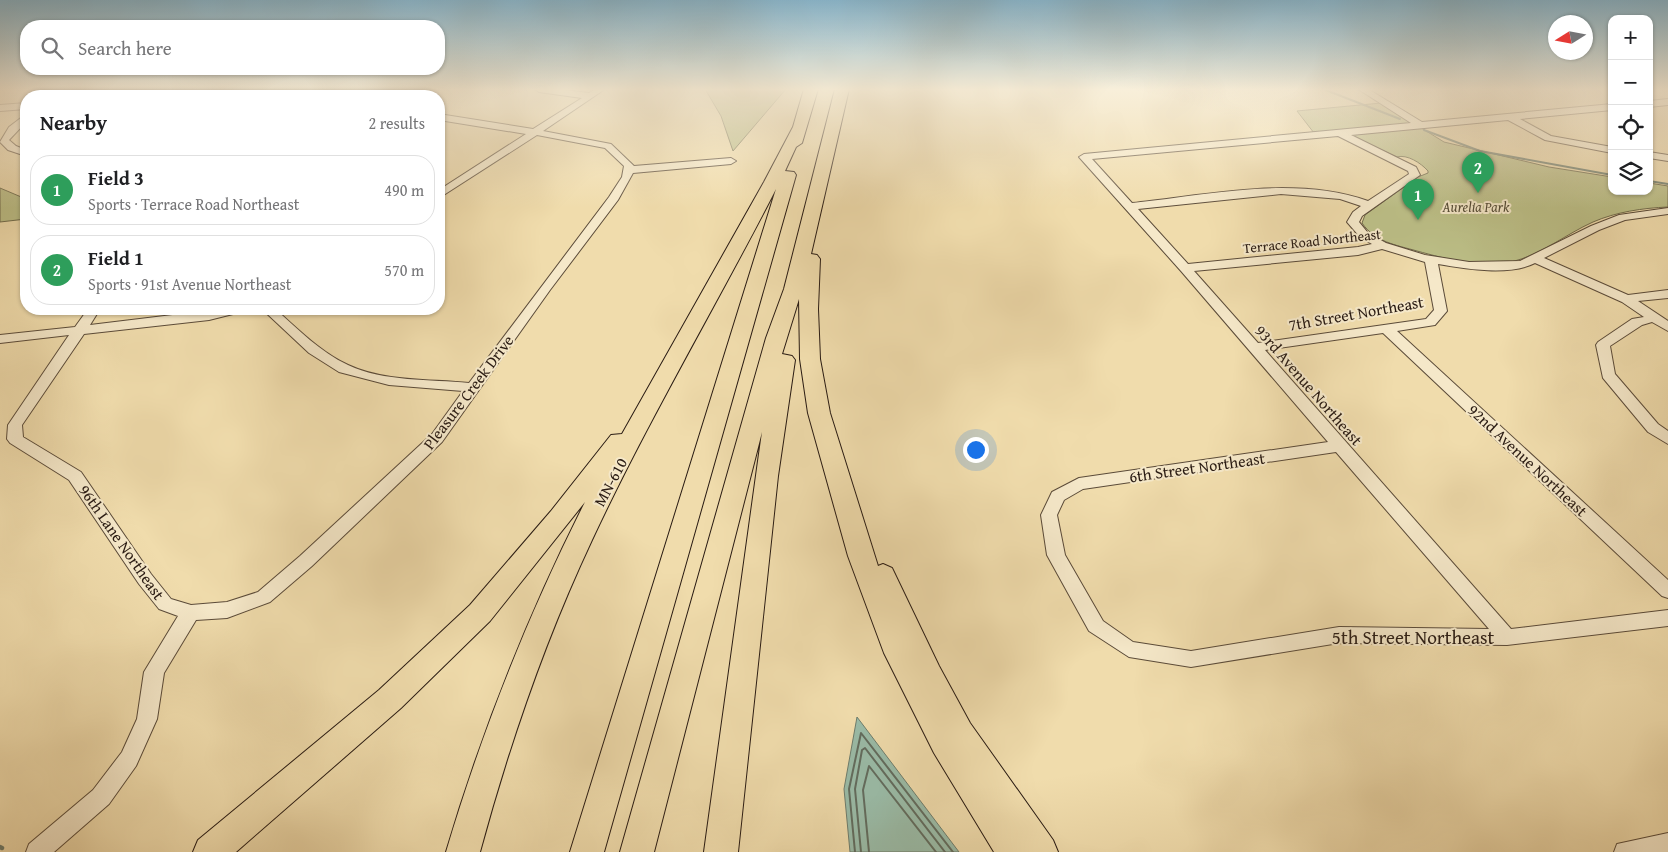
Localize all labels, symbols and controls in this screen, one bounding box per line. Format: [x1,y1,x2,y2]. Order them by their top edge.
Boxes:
north arrow [1548,15,1593,60]
map controls [1608,15,1653,195]
button: + [1608,15,1653,60]
search box [20,20,445,75]
icon: search [38,34,66,62]
text: Search here [78,34,172,62]
button: − [1608,60,1653,105]
button: locate [1608,105,1653,150]
text: Nearby [40,107,107,138]
text: 2 results [368,111,425,135]
button: layers [1608,150,1653,195]
pin: 2 [1462,152,1494,193]
text: Field 3 [88,164,144,192]
text: 1 [53,178,61,202]
text: 490 m [384,178,424,202]
pin: 1 [1402,179,1434,220]
text: Sports · Terrace Road Northeast [88,192,299,216]
park label: Aurelia Park [1442,197,1510,217]
street label: Terrace Road Northeast [1242,224,1382,258]
text: Field 1 [88,244,144,272]
text: 2 [53,258,61,282]
text: 570 m [384,258,424,282]
text: Sports · 91st Avenue Northeast [88,272,291,296]
street label: 7th Street Northeast [1287,289,1426,337]
street label: 93rd Avenue Northeast [1250,319,1369,451]
street label: Pleasure Creek Drive [417,330,519,454]
street label: 92nd Avenue Northeast [1463,398,1594,522]
your location [963,437,989,463]
street label: 6th Street Northeast [1128,446,1267,488]
street label: MN-610 [587,453,633,511]
street label: 96th Lane Northeast [73,479,171,605]
street label: 5th Street Northeast [1332,623,1495,651]

